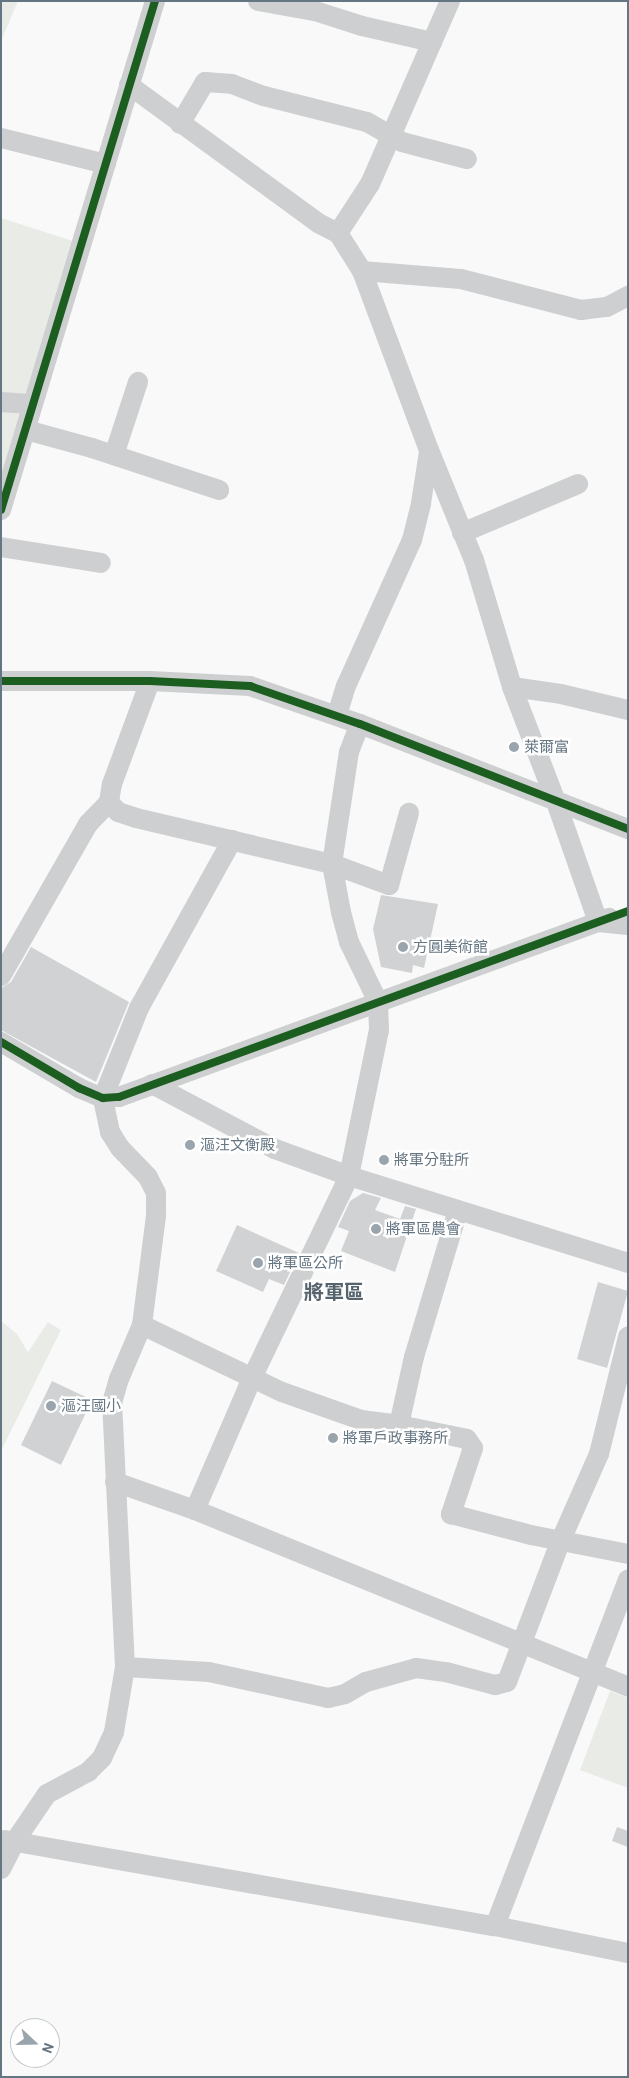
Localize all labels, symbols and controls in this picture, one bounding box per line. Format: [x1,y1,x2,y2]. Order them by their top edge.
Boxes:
place label: 萊爾富 [524,738,569,756]
marker: 萊爾富 [508,741,520,753]
place label: 方圓美術館 [413,938,488,956]
marker: 方圓美術館 [397,941,409,953]
place label: 漚汪文衡殿 [200,1136,275,1154]
marker: 漚汪文衡殿 [184,1139,196,1151]
place label: 將軍分駐所 [394,1151,469,1169]
marker: 將軍分駐所 [378,1154,390,1166]
place label: 將軍區農會 [386,1220,461,1238]
marker: 將軍區農會 [370,1223,382,1235]
place label: 將軍區公所 [268,1254,343,1272]
marker: 將軍區公所 [252,1257,264,1269]
district label: 將軍區 [304,1279,364,1303]
place label: 漚汪國小 [61,1397,121,1415]
marker: 漚汪國小 [45,1400,57,1412]
place label: 將軍戶政事務所 [343,1429,448,1447]
marker: 將軍戶政事務所 [327,1432,339,1444]
north arrow [10,2018,60,2068]
text: N [39,2041,58,2056]

